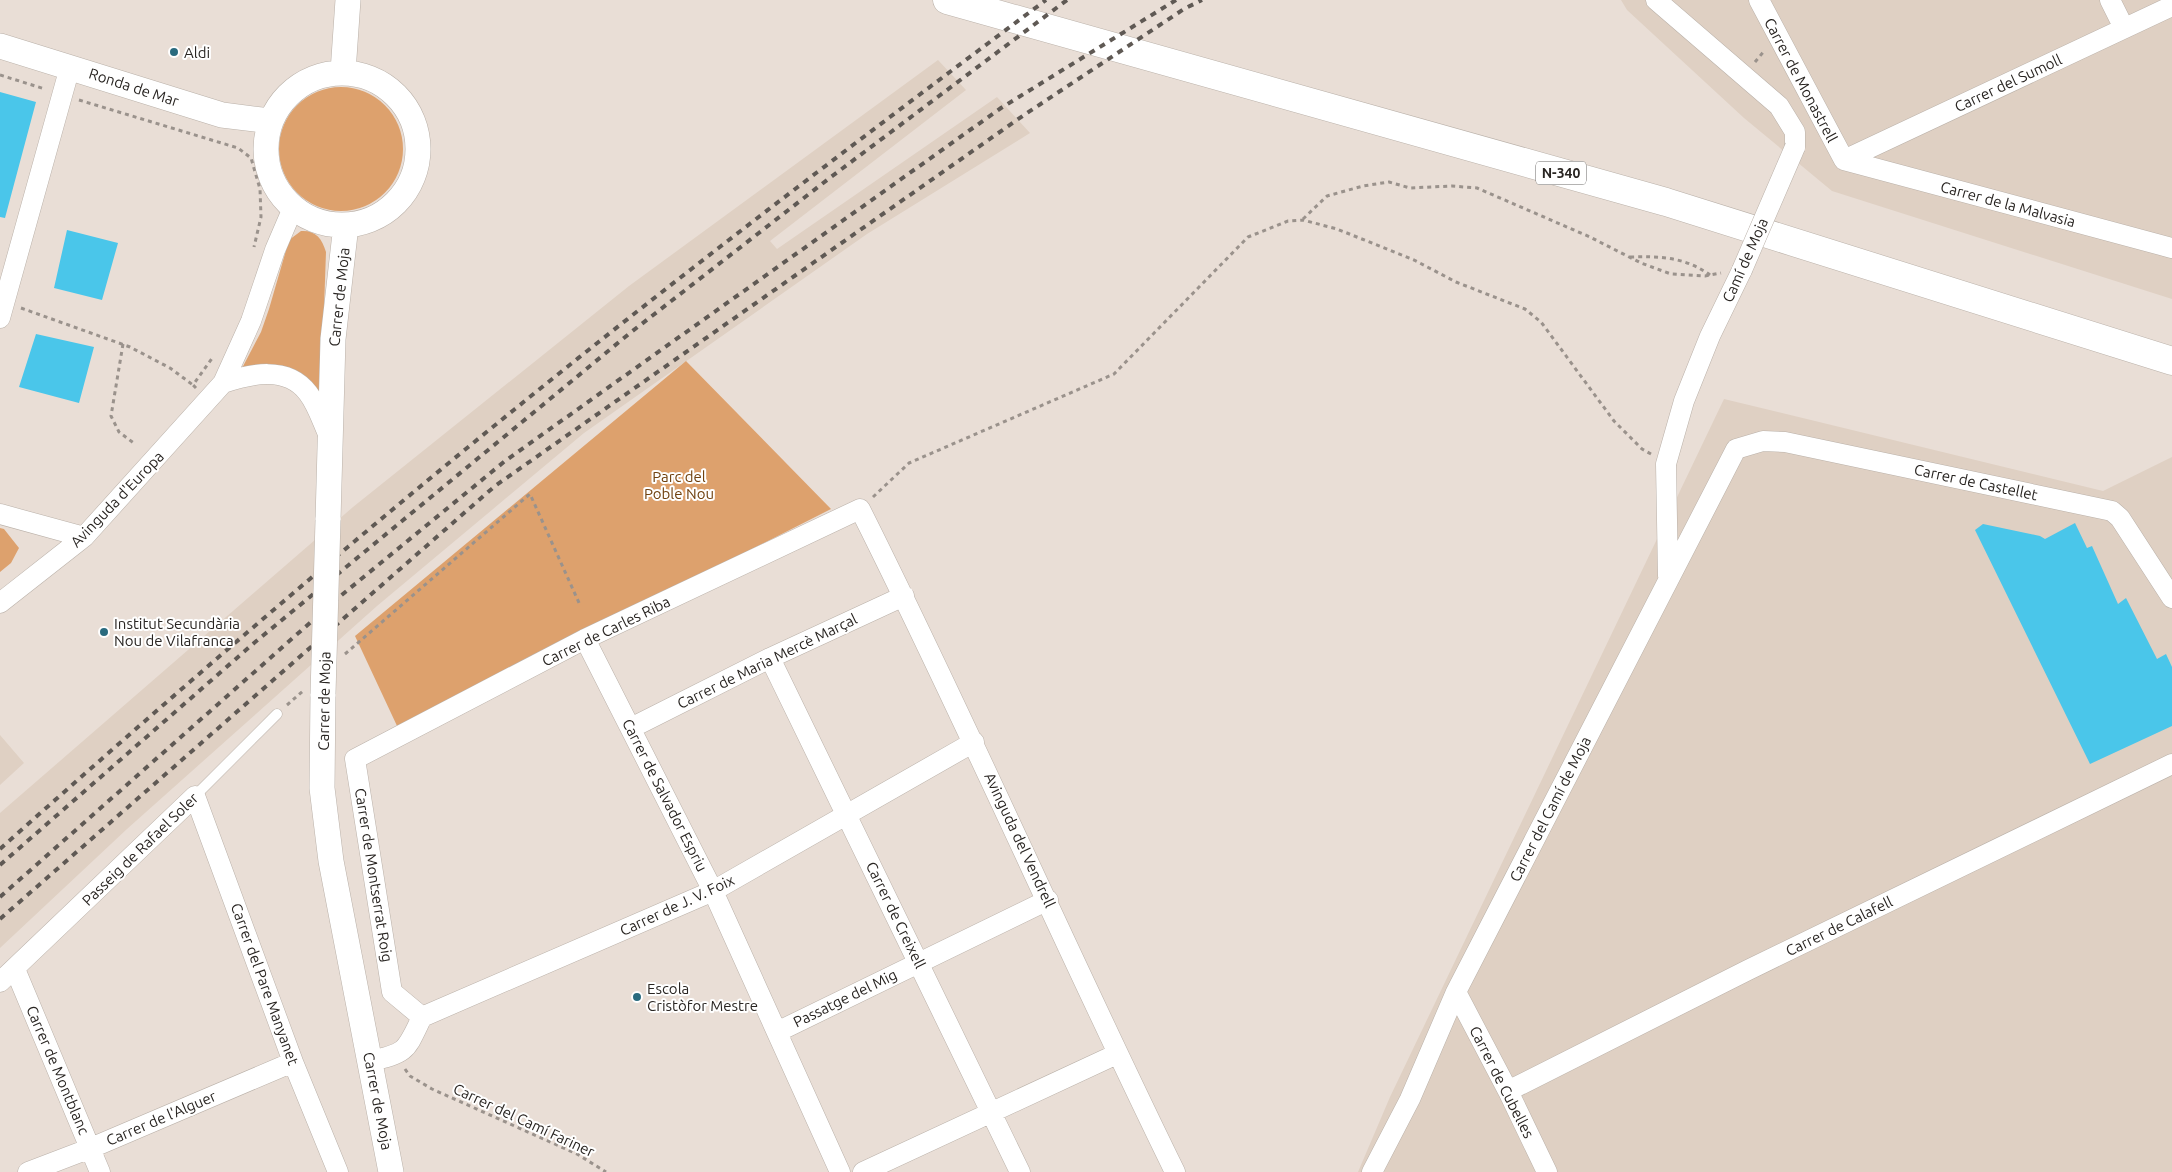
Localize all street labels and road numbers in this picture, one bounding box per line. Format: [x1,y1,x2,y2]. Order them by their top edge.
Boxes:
street label: Carrer de Monastrell [1761,15,1841,145]
street label: Carrer del Sumoll [1952,51,2064,115]
street label: Ronda de Mar [87,64,181,110]
road number: N-340 [1536,162,1586,184]
street label: Carrer de la Malvasia [1939,178,2077,230]
street label: Camí de Moja [1719,215,1771,305]
street label: Carrer de Moja [325,247,353,347]
street label: Avinguda d'Europa [67,448,167,550]
street label: Carrer de Castellet [1913,461,2039,503]
street label: Carrer de Carles Riba [539,593,673,669]
street label: Carrer de Maria Mercè Marçal [674,610,860,712]
street label: Carrer de Moja [315,651,333,751]
street label: Carrer de Salvador Espriu [619,716,711,874]
street label: Carrer del Camí de Moja [1506,734,1594,884]
street label: Avinguda del Vendrell [981,770,1059,910]
street label: Carrer de Montserrat Roig [352,787,396,963]
street label: Passeig de Rafael Soler [78,789,202,909]
street label: Carrer de Creixell [863,859,929,971]
street label: Carrer de J. V. Foix [617,871,737,939]
street label: Carrer de Calafell [1783,893,1895,959]
street label: Carrer del Pare Manyanet [228,901,302,1067]
street label: Passatge del Mig [790,966,900,1030]
street label: Carrer de Montblanc [23,1003,93,1137]
street label: Carrer de Cubelles [1466,1023,1538,1141]
street label: Carrer de Moja [360,1051,396,1151]
street label: Carrer del Camí Fariner [451,1080,598,1160]
street label: Carrer de l'Alguer [104,1087,219,1149]

